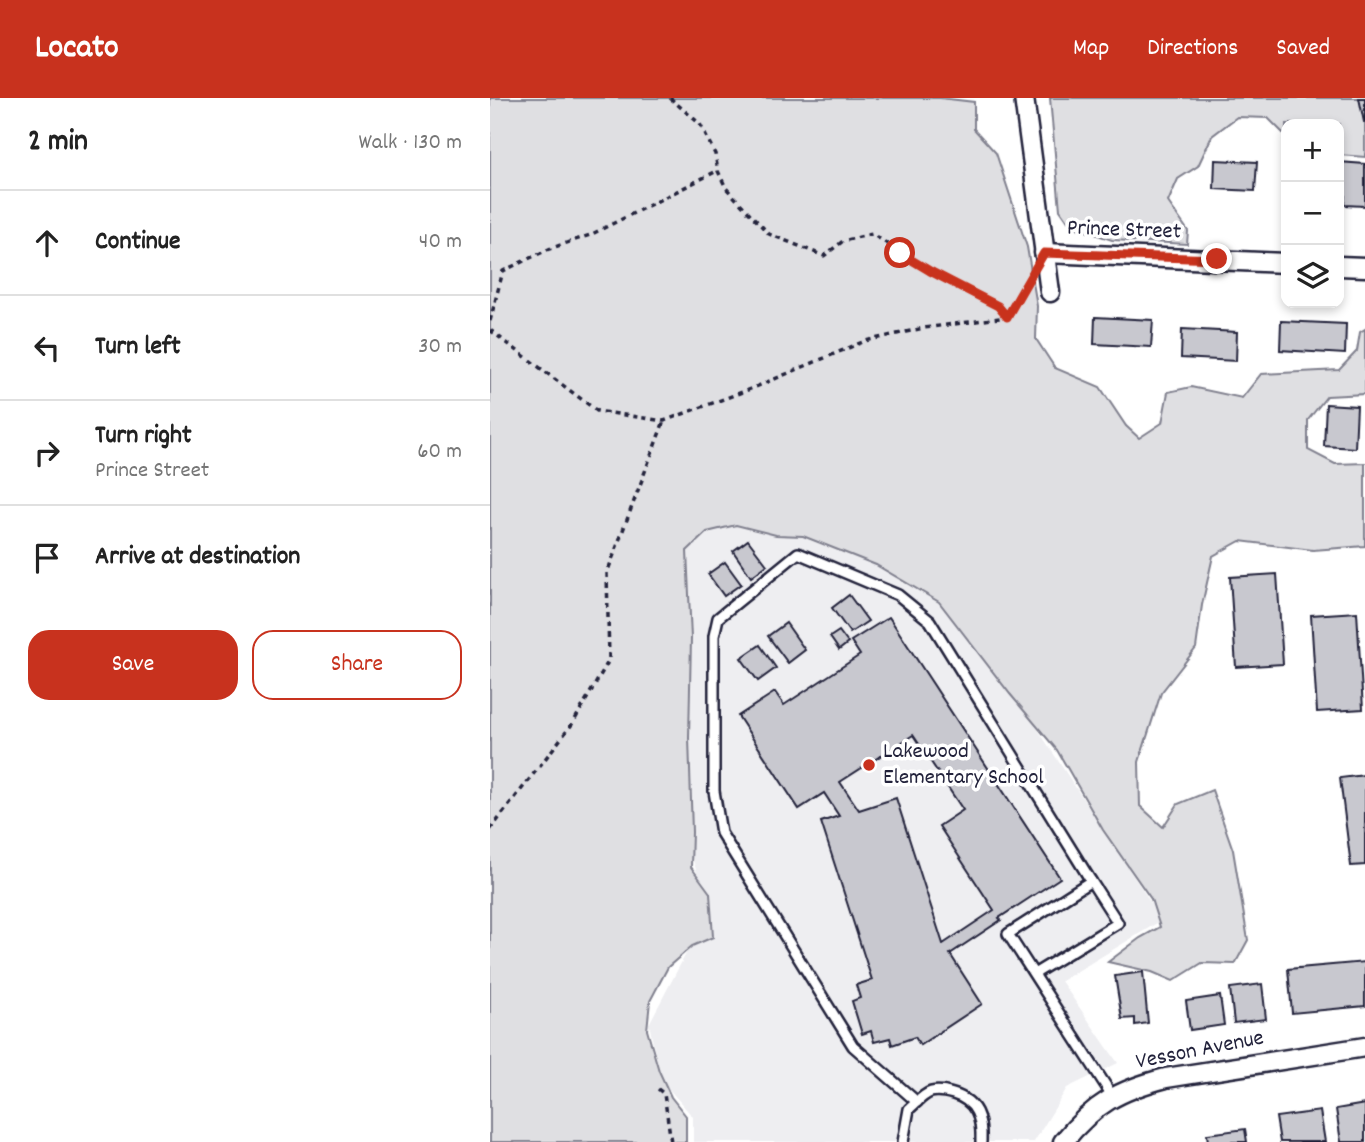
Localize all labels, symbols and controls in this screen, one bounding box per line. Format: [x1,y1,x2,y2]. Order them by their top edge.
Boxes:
text: Locato [35,26,119,73]
text: Map [1073,32,1109,66]
text: Directions [1147,32,1238,66]
text: Saved [1276,32,1330,66]
map controls [1281,119,1344,308]
button: + [1281,119,1344,182]
text: 2 min [28,122,88,165]
text: Walk · 130 m [358,127,462,160]
button: − [1281,182,1344,245]
street label: Prince Street [1066,213,1182,249]
icon: ahead [28,224,66,262]
text: Continue [95,224,180,261]
text: 40 m [419,226,462,259]
route start [884,237,915,268]
route end [1201,243,1232,274]
button: layers [1281,245,1344,308]
icon: left [28,329,66,367]
text: Turn left [95,329,181,366]
text: 30 m [418,331,462,364]
text: Turn right [95,418,192,455]
icon: right [28,434,66,472]
text: 60 m [417,436,462,469]
text: Prince Street [95,455,209,488]
icon: arrive [28,539,66,577]
text: Arrive at destination [95,539,300,576]
button: Save [28,630,238,700]
button: Share [252,630,462,700]
place label: Lakewood Elementary School [883,736,1044,795]
marker: Lakewood Elementary School [861,757,877,773]
street label: Vesson Avenue [1133,1022,1267,1080]

